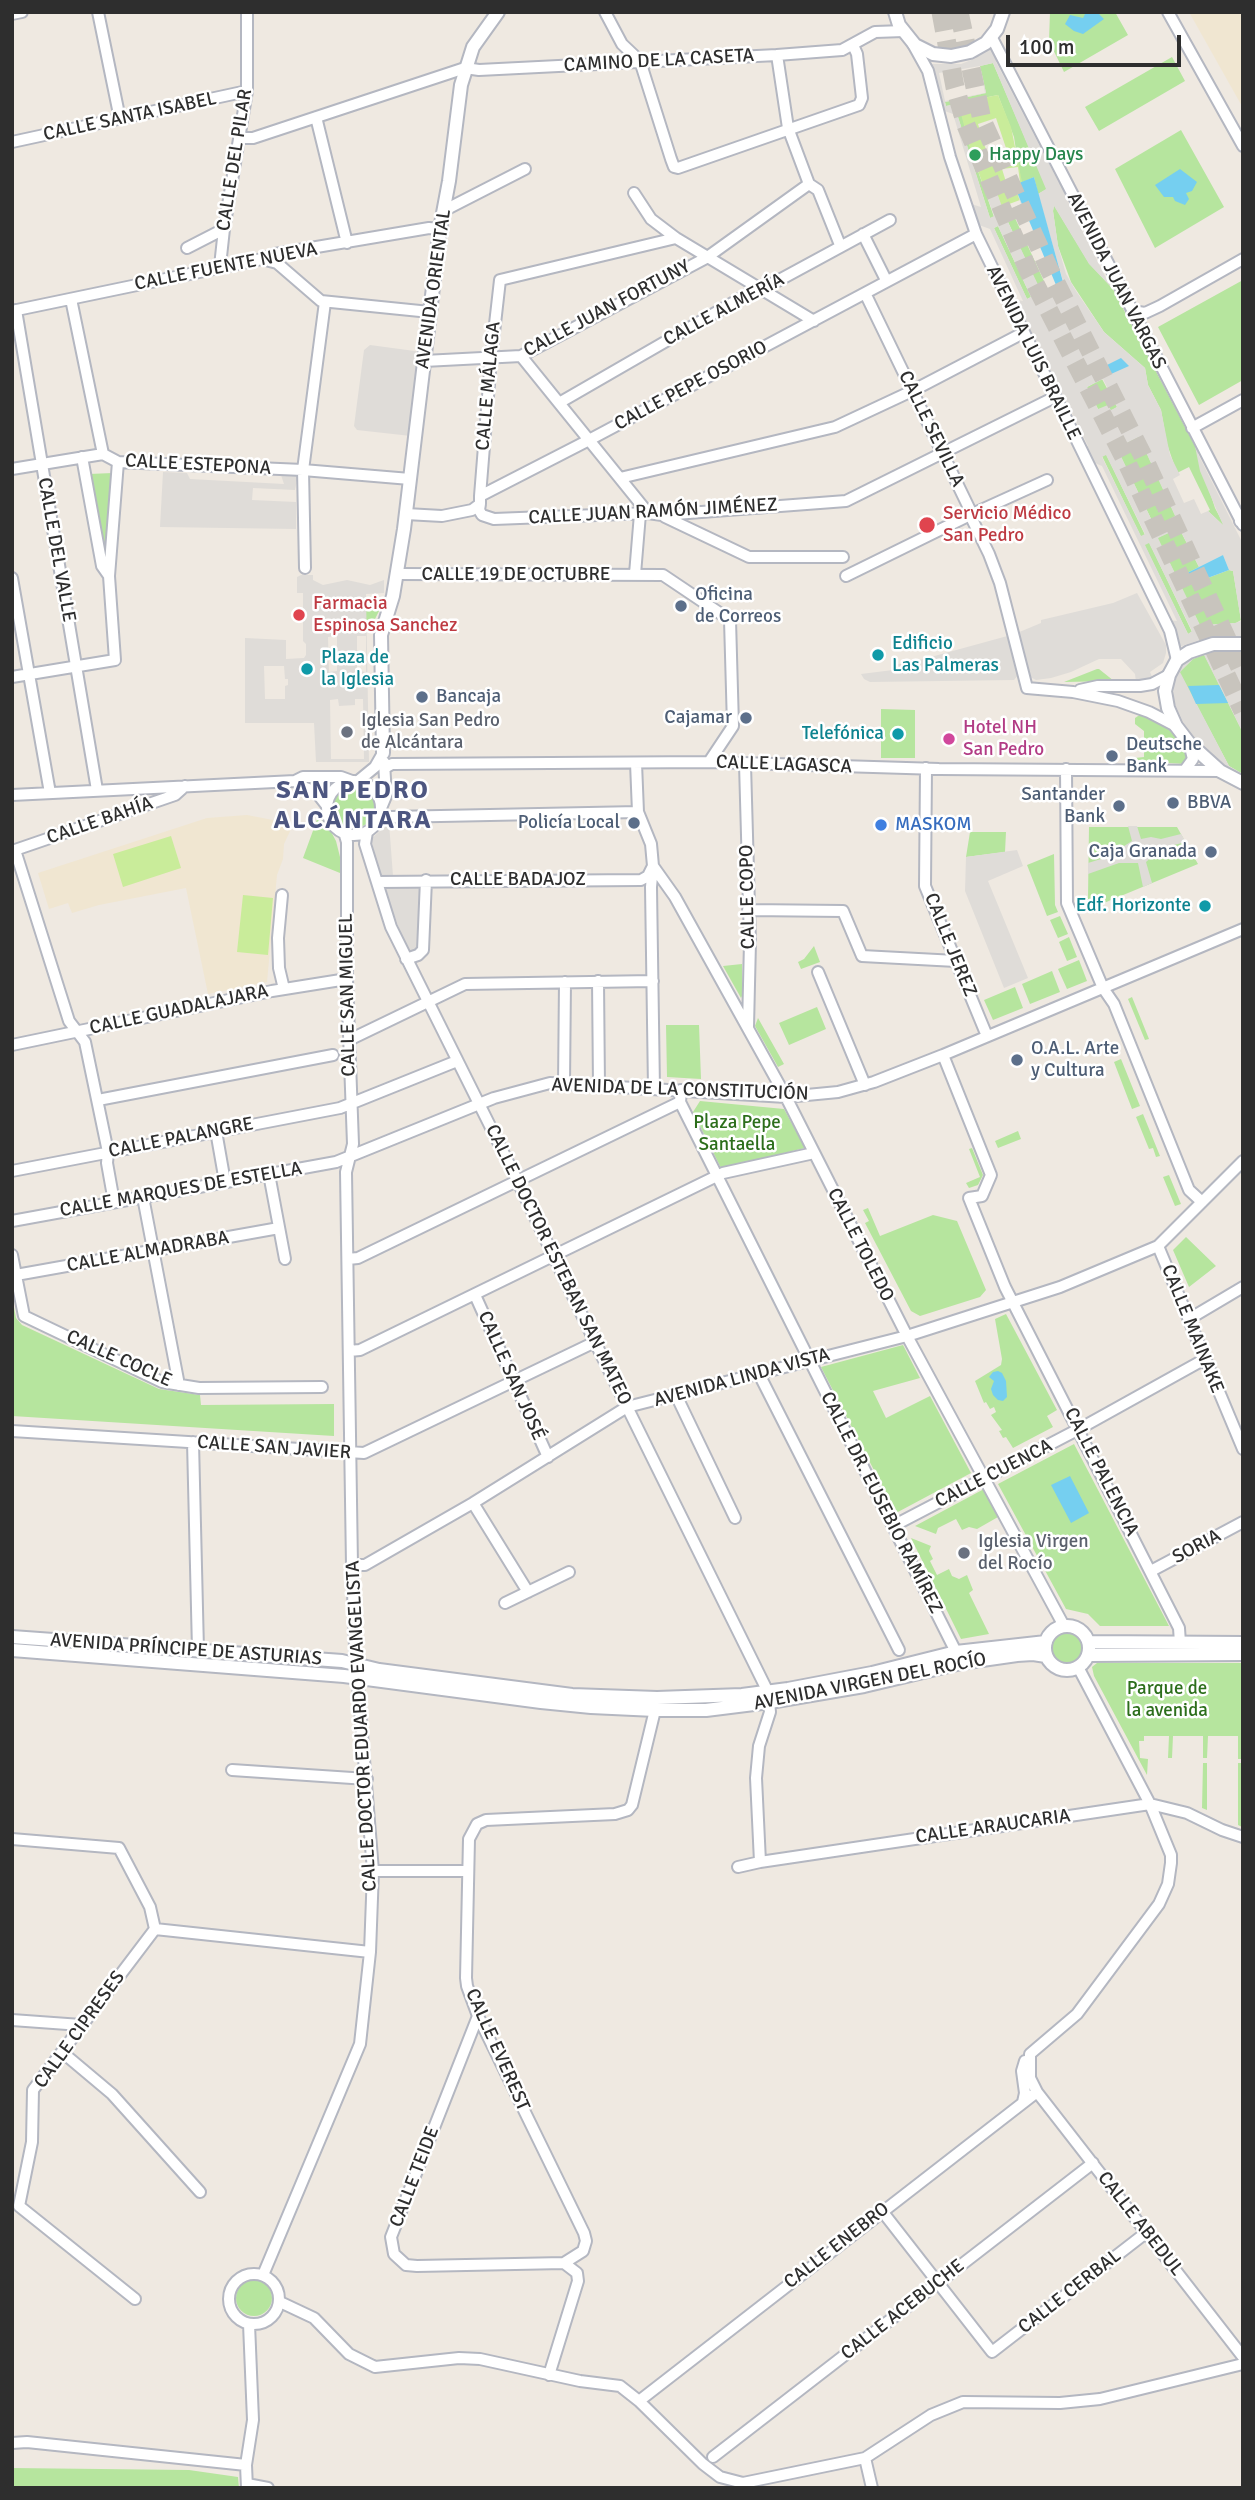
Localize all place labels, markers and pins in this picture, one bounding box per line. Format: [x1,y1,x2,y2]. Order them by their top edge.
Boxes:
place label: Happy Days [989,144,1083,166]
marker: Happy Days [967,147,983,163]
place label: Servicio Médico San Pedro [943,503,1071,547]
marker: Servicio Médico San Pedro [917,515,937,535]
place label: Oficina de Correos [695,584,781,628]
place label: Farmacia Espinosa Sanchez [313,593,458,637]
marker: Oficina de Correos [673,598,689,614]
marker: Farmacia Espinosa Sanchez [291,607,307,623]
place label: Edificio Las Palmeras [892,633,999,677]
place label: Plaza de la Iglesia [321,647,394,691]
marker: Edificio Las Palmeras [870,647,886,663]
marker: Plaza de la Iglesia [299,661,315,677]
place label: Bancaja [436,686,501,708]
marker: Bancaja [414,689,430,705]
place label: Cajamar [664,707,732,729]
place label: Iglesia San Pedro de Alcántara [361,710,500,754]
marker: Cajamar [738,710,754,726]
place label: Hotel NH San Pedro [963,717,1044,761]
place label: Telefónica [802,723,884,745]
marker: Iglesia San Pedro de Alcántara [339,724,355,740]
marker: Telefónica [890,726,906,742]
marker: Hotel NH San Pedro [941,731,957,747]
place label: Deutsche Bank [1126,734,1202,778]
marker: Deutsche Bank [1104,748,1120,764]
place label: Santander Bank [1021,784,1105,828]
place label: BBVA [1187,792,1231,814]
marker: BBVA [1165,795,1181,811]
marker: Santander Bank [1111,798,1127,814]
place label: Policía Local [518,812,620,834]
place label: MASKOM [895,814,972,836]
marker: Policía Local [626,815,642,831]
marker: MASKOM [873,817,889,833]
place label: Caja Granada [1089,841,1197,863]
marker: Caja Granada [1203,844,1219,860]
place label: Edf. Horizonte [1076,895,1191,917]
marker: Edf. Horizonte [1197,898,1213,914]
place label: O.A.L. Arte y Cultura [1031,1038,1119,1082]
marker: O.A.L. Arte y Cultura [1009,1052,1025,1068]
place label: Iglesia Virgen del Rocío [978,1531,1089,1575]
marker: Iglesia Virgen del Rocío [956,1545,972,1561]

